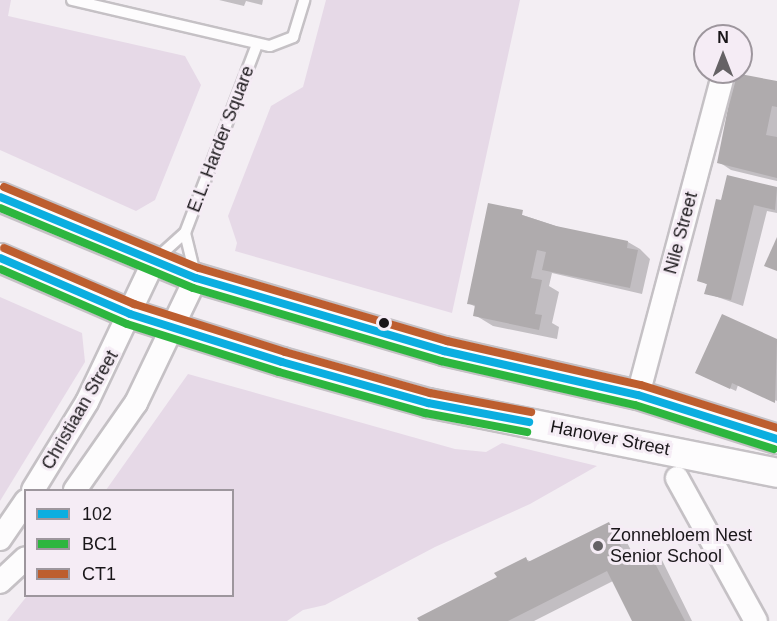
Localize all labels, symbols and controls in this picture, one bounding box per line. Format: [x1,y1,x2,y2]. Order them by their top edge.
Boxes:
north arrow [693,24,753,84]
text: N [717,29,729,46]
street label: E.L. Harder Square [183,63,259,215]
street label: Nile Street [660,190,702,276]
unlabelled marker [378,317,390,329]
street label: Christiaan Street [37,347,123,473]
street label: Hanover Street [549,416,671,460]
legend [24,489,234,597]
text: 102 [82,504,112,524]
place label: Zonnebloem Nest Senior School [610,525,752,568]
text: BC1 [82,534,117,554]
marker: Zonnebloem Nest Senior School [591,539,605,553]
text: CT1 [82,564,116,584]

